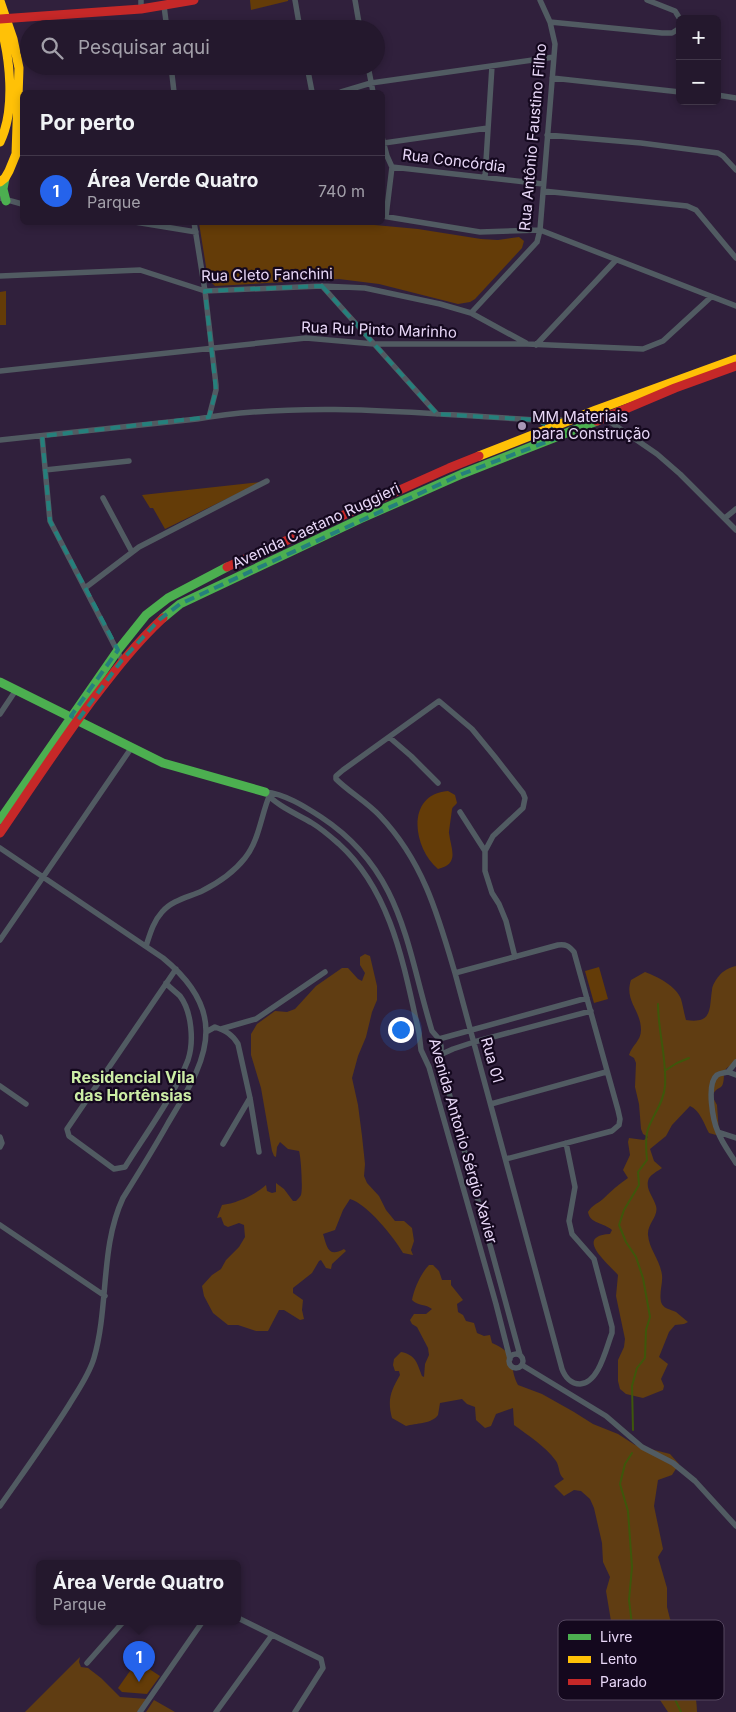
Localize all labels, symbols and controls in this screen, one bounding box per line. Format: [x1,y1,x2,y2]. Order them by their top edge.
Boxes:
map controls [676,15,721,105]
button: + [676,15,721,60]
search box [20,20,385,75]
icon: search [38,34,66,62]
text: Pesquisar aqui [78,36,210,59]
street label: Rua Antônio Faustino Filho [515,42,550,231]
button: − [676,60,721,105]
text: Por perto [40,110,135,135]
street label: Rua Concórdia [401,145,507,176]
text: Área Verde Quatro [87,169,258,192]
text: 1 [53,181,59,201]
text: 740 m [318,181,365,201]
text: Parque [87,192,141,212]
street label: Rua Cleto Fanchini [201,264,333,285]
street label: Rua Rui Pinto Marinho [301,317,457,342]
place label: MM Materiais para Construção [532,407,650,443]
marker: MM Materiais para Construção [516,420,528,432]
street label: Avenida Caetano Ruggieri [229,478,403,573]
your location [388,1017,414,1043]
street label: Rua 01 [477,1035,508,1085]
street label: Avenida Antonio Sérgio Xavier [425,1036,502,1246]
district label: Residencial Vila das Hortênsias [71,1067,195,1105]
popup [36,1560,241,1625]
text: Área Verde Quatro [53,1571,224,1594]
text: Parque [53,1594,106,1614]
legend [558,1620,724,1700]
text: Livre [600,1628,632,1645]
pin: 1 [123,1641,155,1682]
text: Lento [600,1650,637,1667]
text: Parado [600,1673,647,1690]

